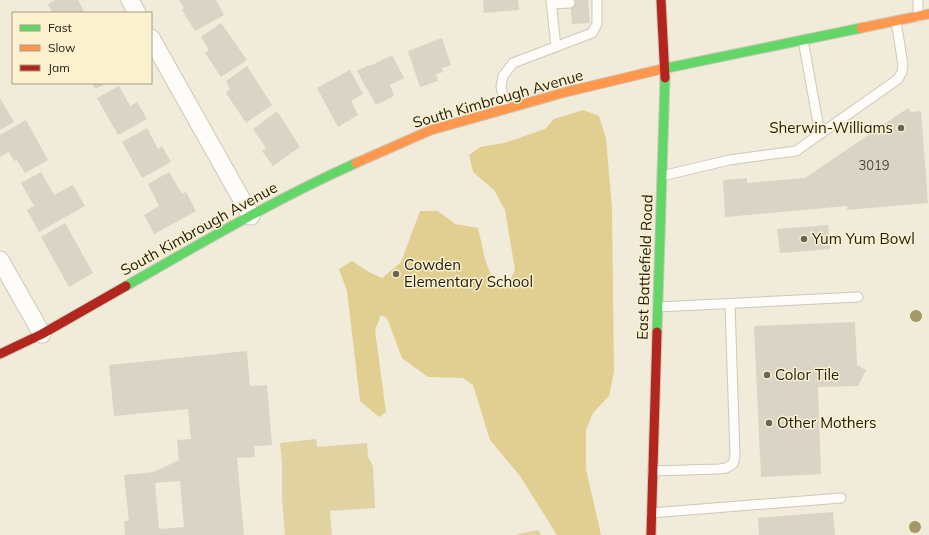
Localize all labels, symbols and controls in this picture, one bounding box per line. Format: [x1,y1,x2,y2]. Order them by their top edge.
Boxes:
legend [12,12,152,84]
text: Fast [48,20,72,35]
text: Slow [48,40,76,55]
text: Jam [48,60,70,75]
street label: South Kimbrough Avenue [410,65,585,132]
place label: Sherwin-Williams [769,118,893,137]
marker: Sherwin-Williams [896,123,906,133]
house number: 3019 [858,157,890,173]
street label: South Kimbrough Avenue [117,178,280,280]
street label: East Battlefield Road [632,194,657,340]
place label: Yum Yum Bowl [811,229,915,248]
marker: Yum Yum Bowl [799,234,809,244]
place label: Cowden Elementary School [404,255,533,291]
marker: Cowden Elementary School [391,269,401,279]
place label: Color Tile [775,365,839,384]
marker: Color Tile [762,370,772,380]
place label: Other Mothers [777,413,877,432]
marker: Other Mothers [764,418,774,428]

